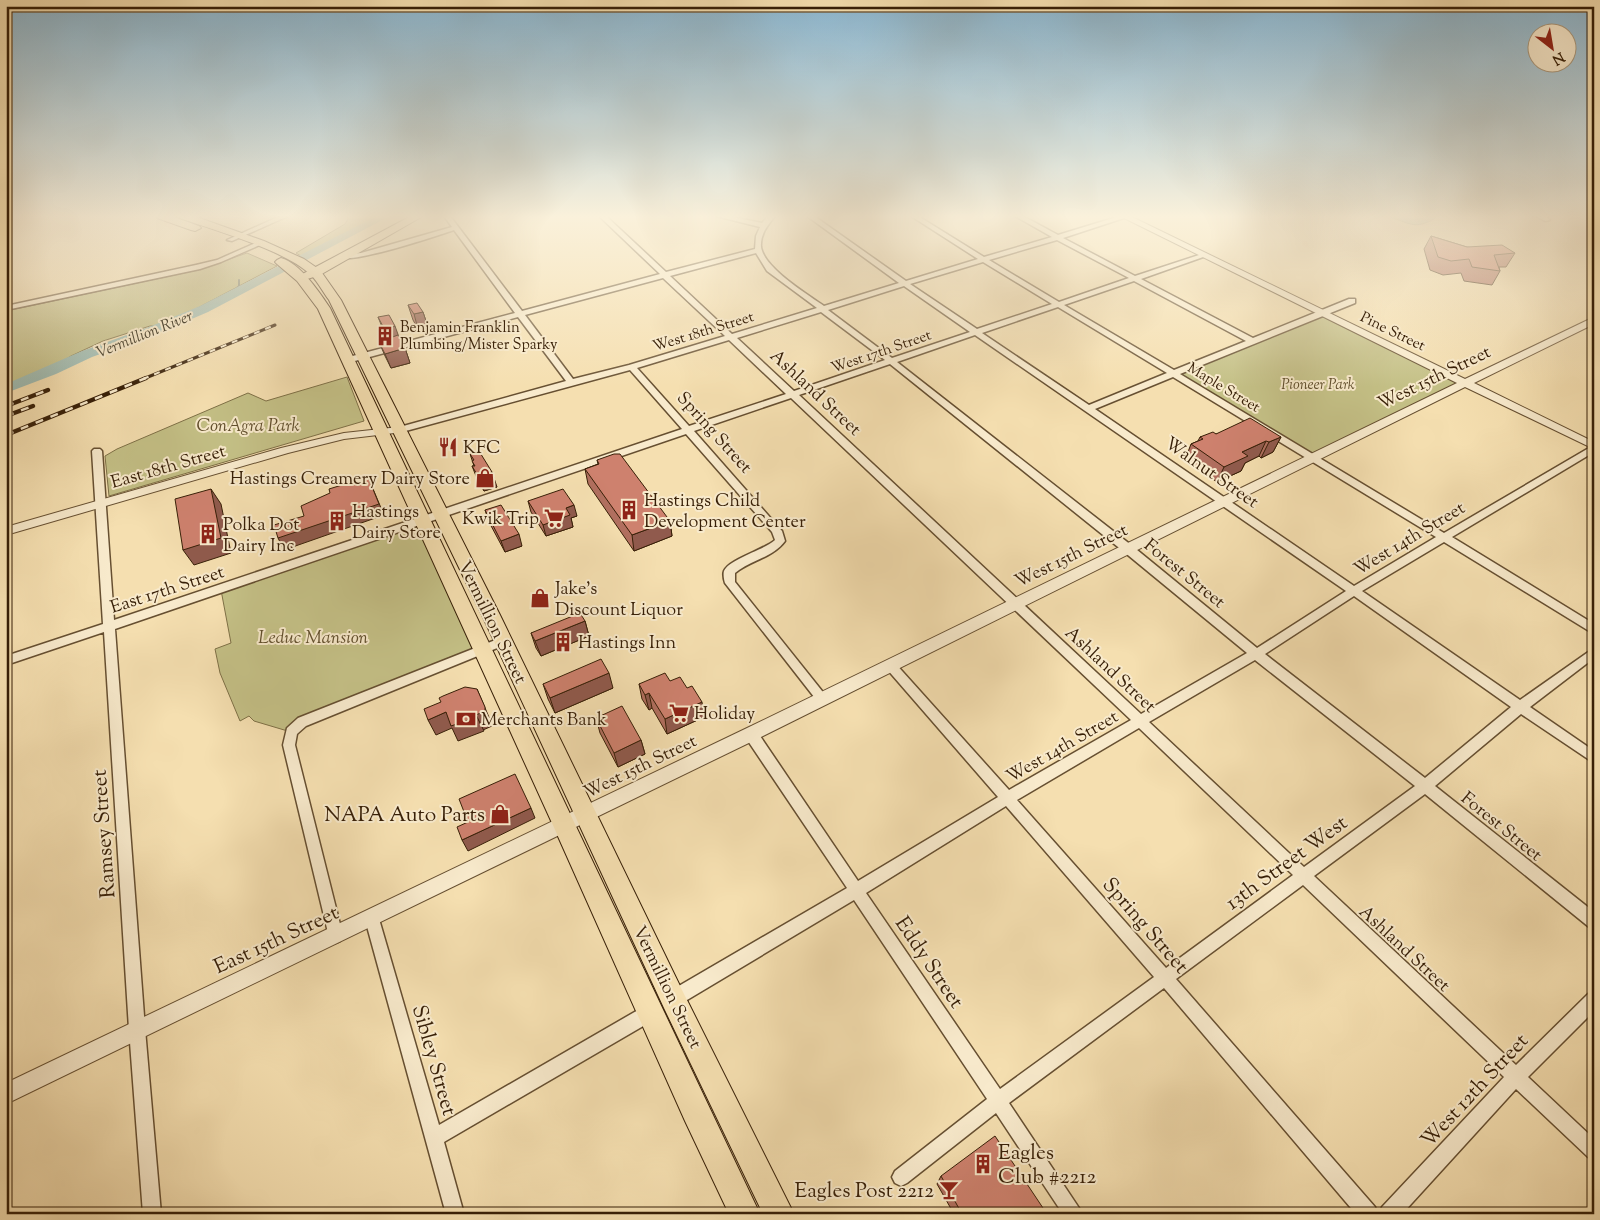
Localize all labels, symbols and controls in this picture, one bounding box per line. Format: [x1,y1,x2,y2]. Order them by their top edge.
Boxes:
north arrow [1528,22,1578,72]
text: N [1548,46,1568,69]
water label: Vermillion River [93,305,197,365]
street label: West 18th Street [650,307,757,358]
street label: Pine Street [1356,308,1428,357]
place label: Benjamin Franklin Plumbing/Mister Sparky [400,318,558,356]
building icon: Benjamin Franklin Plumbing/Mister Sparky [374,325,396,347]
street label: West 17th Street [828,325,934,379]
street label: West 15th Street [1374,340,1496,417]
street label: Ashland Street [763,344,866,443]
street label: Maple Street [1183,358,1264,418]
park label: Pioneer Park [1281,375,1355,396]
street label: Spring Street [670,387,757,480]
park label: ConAgra Park [196,414,300,440]
street label: Walnut Street [1159,432,1263,516]
restaurant icon: KFC [437,436,459,458]
place label: KFC [463,436,501,462]
street label: East 18th Street [108,439,229,497]
place label: Hastings Creamery Dairy Store [230,467,470,493]
shop icon: Hastings Creamery Dairy Store [474,467,496,489]
place label: Hastings Child Development Center [644,489,806,536]
street label: West 14th Street [1349,496,1471,583]
building icon: Hastings Child Development Center [618,499,640,521]
place label: Hastings Dairy Store [352,500,441,547]
place label: Kwik Trip [462,507,539,533]
supermarket icon: Kwik Trip [543,507,565,529]
building icon: Hastings Dairy Store [326,510,348,532]
place label: Polka Dot Dairy Inc [223,513,299,560]
street label: West 15th Street [1011,518,1133,595]
building icon: Polka Dot Dairy Inc [197,523,219,545]
street label: Forest Street [1137,534,1230,616]
street label: Vermillion Street [450,557,532,689]
street label: East 17th Street [107,560,228,622]
place label: Jake's Discount Liquor [554,577,683,624]
shop icon: Jake's Discount Liquor [529,587,551,609]
street label: Ashland Street [1058,621,1161,720]
park label: Leduc Mansion [258,626,369,652]
building icon: Hastings Inn [552,631,574,653]
place label: Hastings Inn [578,631,677,657]
supermarket icon: Holiday [668,702,690,724]
place label: Holiday [694,702,755,728]
street label: West 14th Street [1002,705,1124,790]
bank icon: Merchants Bank [455,708,477,730]
place label: Merchants Bank [481,708,607,734]
street label: West 15th Street [580,729,702,806]
street label: Ramsey Street [86,768,124,899]
street label: Forest Street [1454,787,1547,869]
place label: NAPA Auto Parts [324,801,485,831]
shop icon: NAPA Auto Parts [489,803,511,825]
street label: 13th Street West [1220,809,1354,918]
street label: Spring Street [1094,872,1195,981]
street label: East 15th Street [209,899,344,983]
street label: Ashland Street [1352,900,1455,999]
street label: Eddy Street [887,911,970,1015]
street label: Vermillion Street [625,922,707,1054]
street label: Sibley Street [403,1002,463,1119]
street label: West 12th Street [1415,1028,1536,1155]
place label: Eagles Club #2212 [998,1139,1096,1193]
building icon: Eagles Club #2212 [972,1153,994,1175]
place label: Eagles Post 2212 [795,1177,934,1207]
bar icon: Eagles Post 2212 [938,1179,960,1201]

